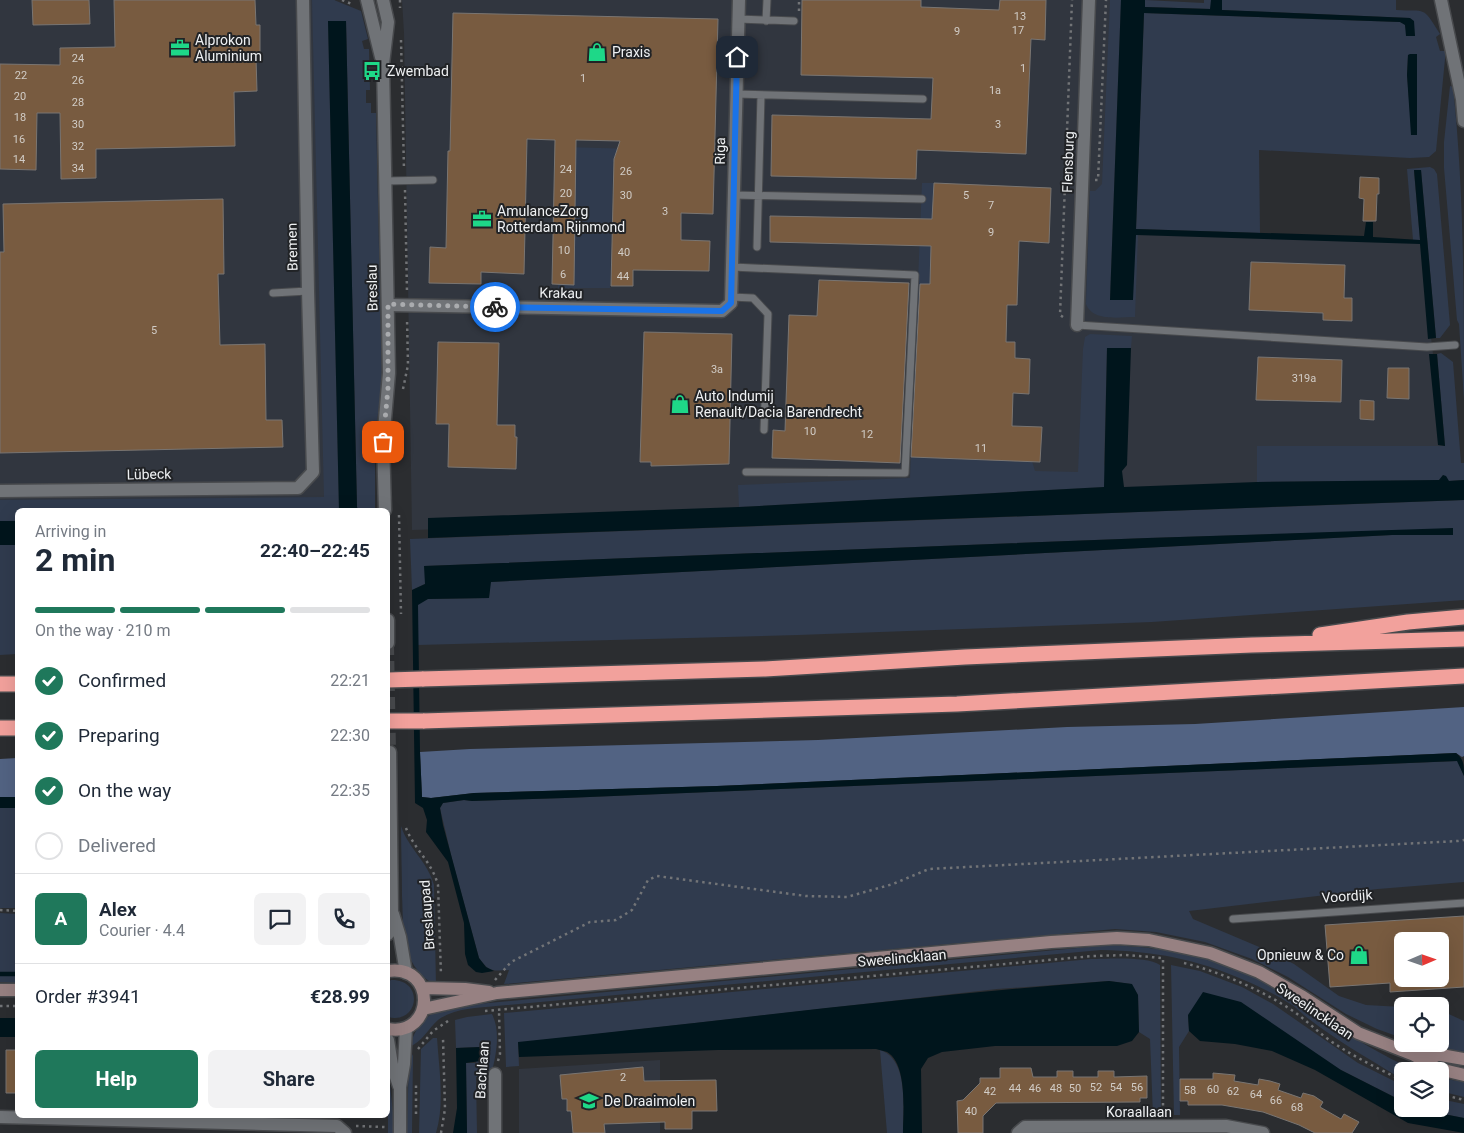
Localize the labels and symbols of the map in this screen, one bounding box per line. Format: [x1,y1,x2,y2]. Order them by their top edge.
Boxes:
house number: 13 [1014,10,1026,23]
house number: 17 [1012,24,1024,37]
house number: 9 [954,25,960,38]
place label: Alprokon Aluminium [195,32,262,64]
pin [716,36,758,78]
office icon: Alprokon Aluminium [169,37,191,59]
shop icon: Praxis [586,41,608,63]
place label: Praxis [612,44,651,60]
house number: 24 [72,52,84,65]
bus stop icon: Zwembad [361,60,383,82]
house number: 1 [1020,62,1026,75]
place label: Zwembad [387,63,449,79]
house number: 22 [15,69,27,82]
house number: 1 [580,72,586,85]
house number: 26 [72,74,84,87]
house number: 1a [989,84,1001,97]
house number: 20 [14,90,26,103]
house number: 28 [72,96,84,109]
house number: 18 [14,111,26,124]
house number: 30 [72,118,84,131]
house number: 3 [995,118,1001,131]
street label: Flensburg [1059,131,1077,193]
house number: 16 [13,133,25,146]
street label: Riga [712,137,728,165]
house number: 32 [72,140,84,153]
house number: 14 [13,153,25,166]
house number: 34 [72,162,84,175]
house number: 24 [560,163,572,176]
house number: 26 [620,165,632,178]
house number: 20 [560,187,572,200]
house number: 30 [620,189,632,202]
house number: 5 [963,189,969,202]
house number: 7 [988,199,994,212]
place label: AmulanceZorg Rotterdam Rijnmond [497,203,625,235]
house number: 3 [662,205,668,218]
office icon: AmulanceZorg Rotterdam Rijnmond [471,208,493,230]
street label: Bremen [284,223,300,271]
house number: 9 [988,226,994,239]
house number: 10 [558,244,570,257]
house number: 40 [618,246,630,259]
street label: Breslau [364,264,380,312]
house number: 6 [560,268,566,281]
house number: 44 [617,270,629,283]
courier [470,282,520,332]
street label: Krakau [539,285,583,301]
house number: 5 [151,324,157,337]
house number: 3a [711,363,723,376]
house number: 319a [1292,372,1316,385]
place label: Auto Indumij Renault/Dacia Barendrecht [695,388,863,420]
shop icon: Auto Indumij Renault/Dacia Barendrecht [669,393,691,415]
pin [362,421,404,463]
house number: 10 [804,425,816,438]
house number: 12 [861,428,873,441]
house number: 11 [975,442,987,455]
street label: Lübeck [127,466,172,482]
street label: Breslaupad [417,879,437,951]
street label: Voordijk [1321,886,1374,906]
north arrow [1394,932,1449,988]
shop icon: Opnieuw & Co [1348,944,1370,966]
street label: Sweelincklaan [857,946,947,970]
place label: Opnieuw & Co [1257,947,1344,963]
street label: Sweelincklaan [1274,979,1356,1043]
street label: Bachlaan [472,1041,492,1099]
house number: 2 [620,1071,626,1084]
house number: 52 [1090,1081,1102,1094]
house number: 54 [1110,1081,1122,1094]
house number: 56 [1131,1081,1143,1094]
house number: 44 [1009,1082,1021,1095]
house number: 46 [1029,1082,1041,1095]
house number: 48 [1050,1082,1062,1095]
house number: 50 [1069,1082,1081,1095]
house number: 60 [1207,1083,1219,1096]
house number: 58 [1184,1084,1196,1097]
house number: 42 [984,1085,996,1098]
house number: 62 [1227,1085,1239,1098]
house number: 64 [1250,1088,1262,1101]
school or university icon: De Draaimolen [578,1090,600,1112]
place label: De Draaimolen [604,1093,695,1109]
house number: 66 [1270,1094,1282,1107]
house number: 68 [1291,1101,1303,1114]
street label: Koraallaan [1106,1104,1172,1120]
house number: 40 [965,1105,977,1118]

